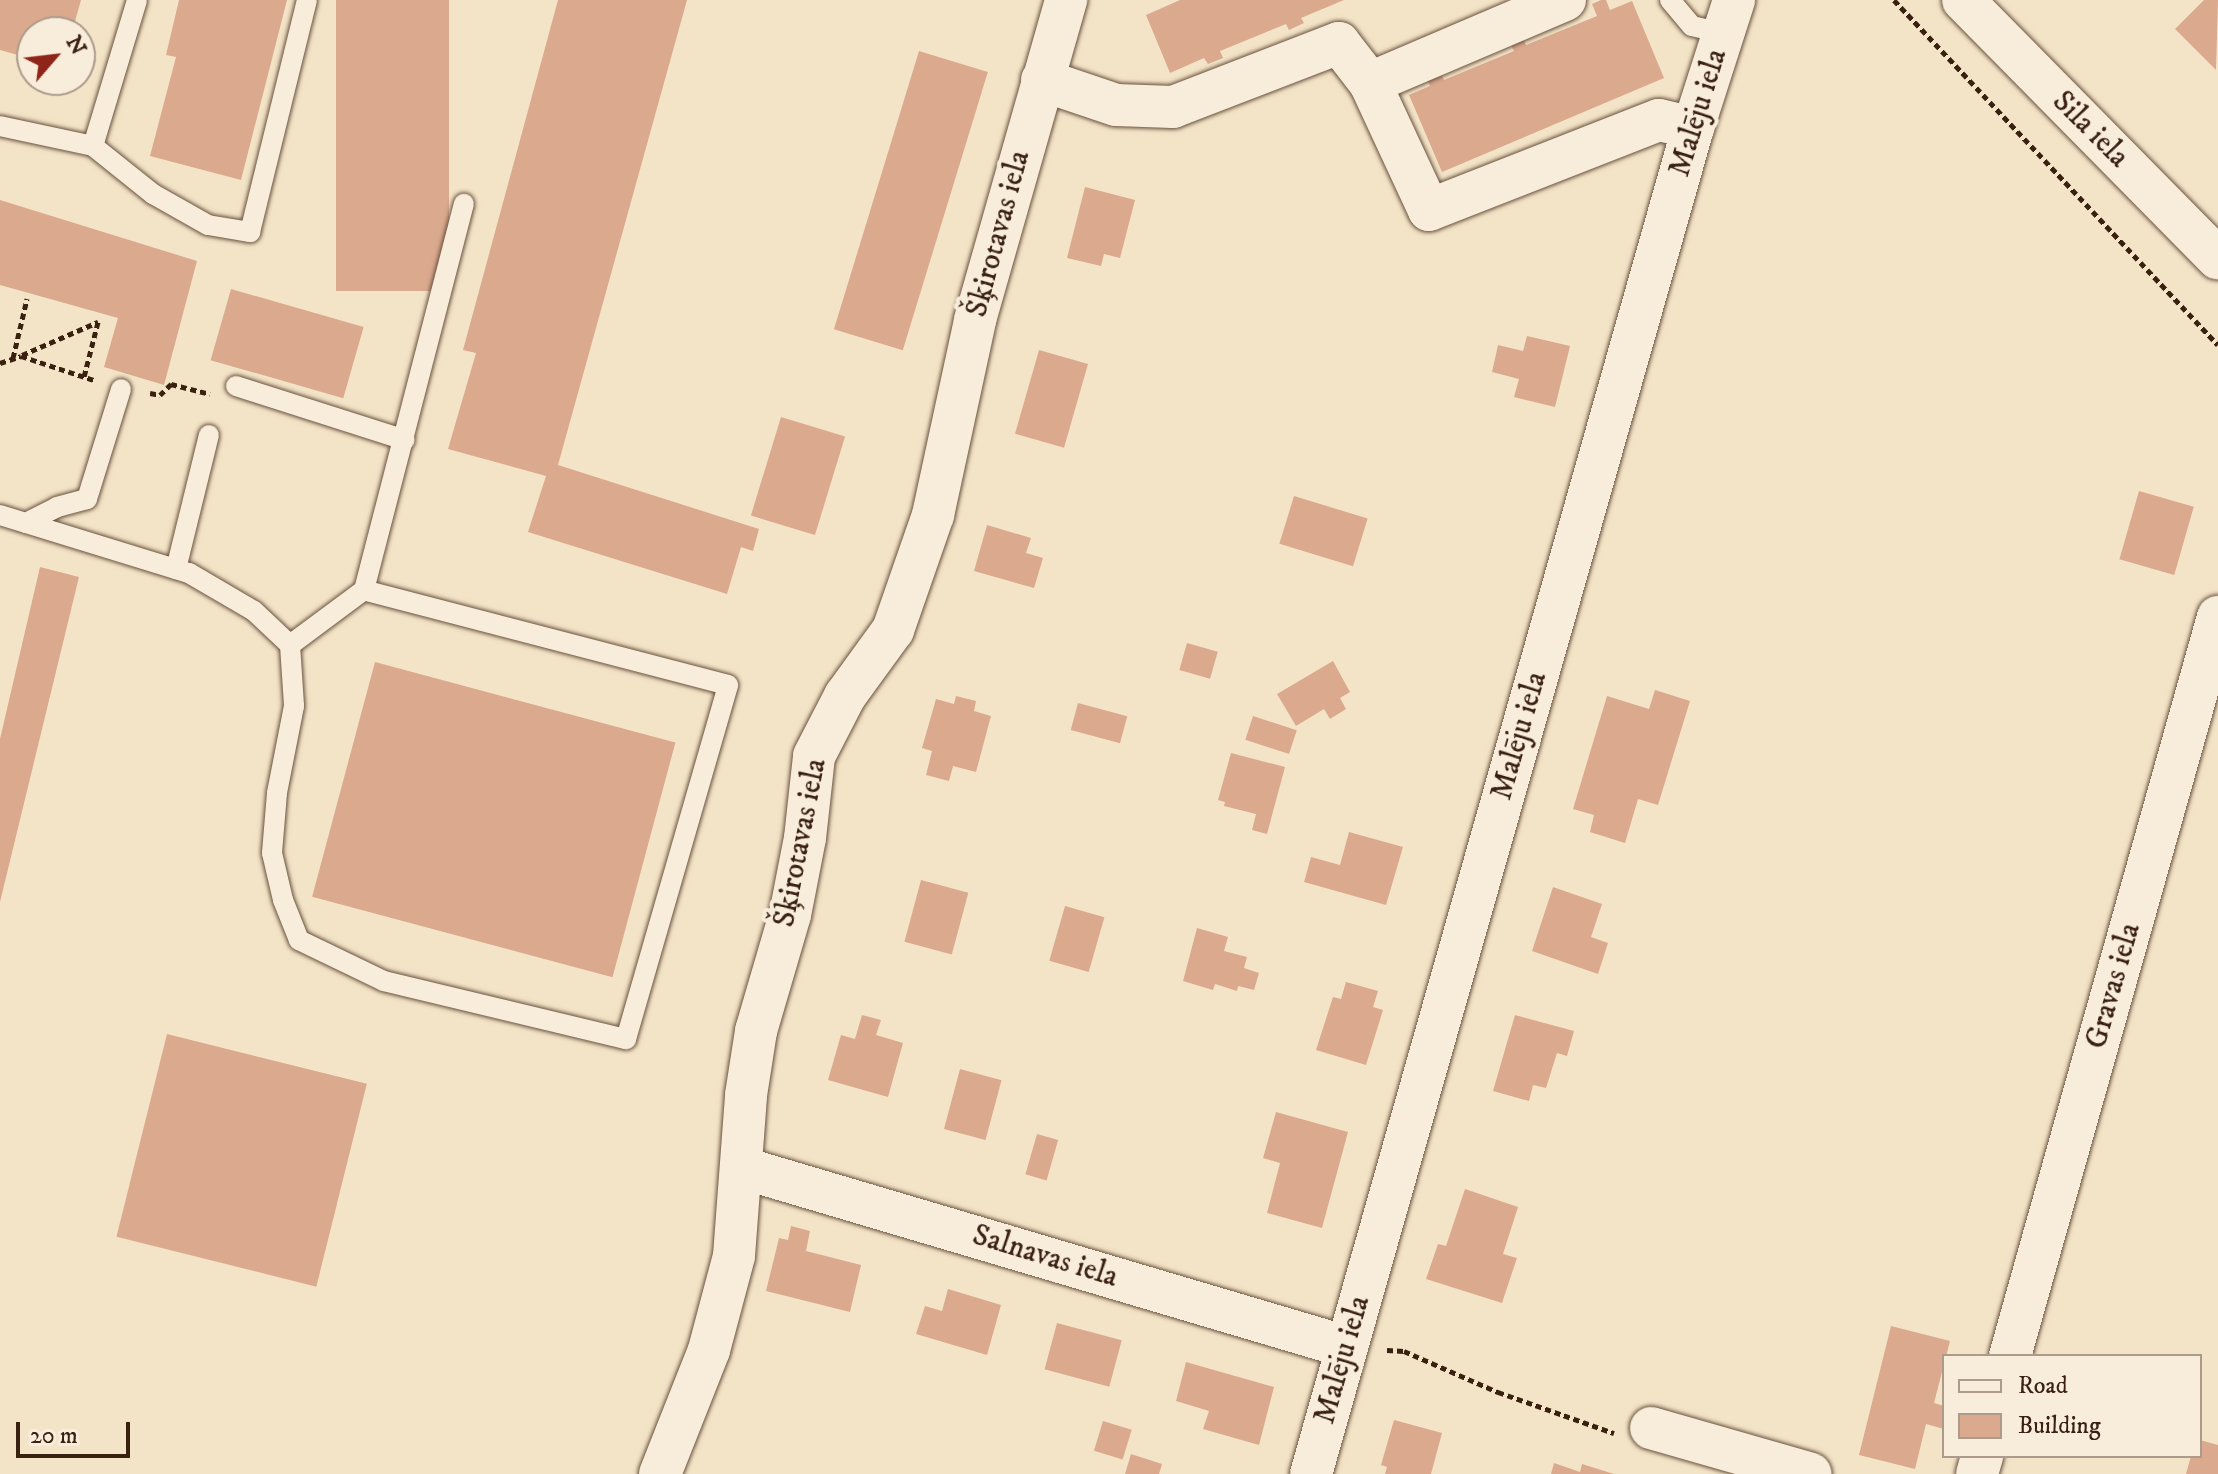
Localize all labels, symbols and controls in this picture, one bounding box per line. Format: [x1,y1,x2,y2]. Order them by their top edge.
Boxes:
north arrow [16,16,96,96]
text: N [60,31,92,60]
street label: Malēju iela [1663,45,1735,181]
street label: Sila iela [2044,84,2136,176]
street label: Šķirotavas iela [960,147,1038,321]
street label: Malēju iela [1485,668,1555,804]
street label: Šķirotavas iela [767,756,835,930]
street label: Gravas iela [2079,919,2149,1053]
street label: Salnavas iela [968,1218,1122,1296]
street label: Malēju iela [1308,1292,1378,1428]
legend [1942,1354,2202,1458]
text: Road [2018,1371,2068,1401]
scale bar [20,1406,134,1456]
text: Building [2018,1411,2101,1441]
text: 20 m [30,1421,78,1451]

